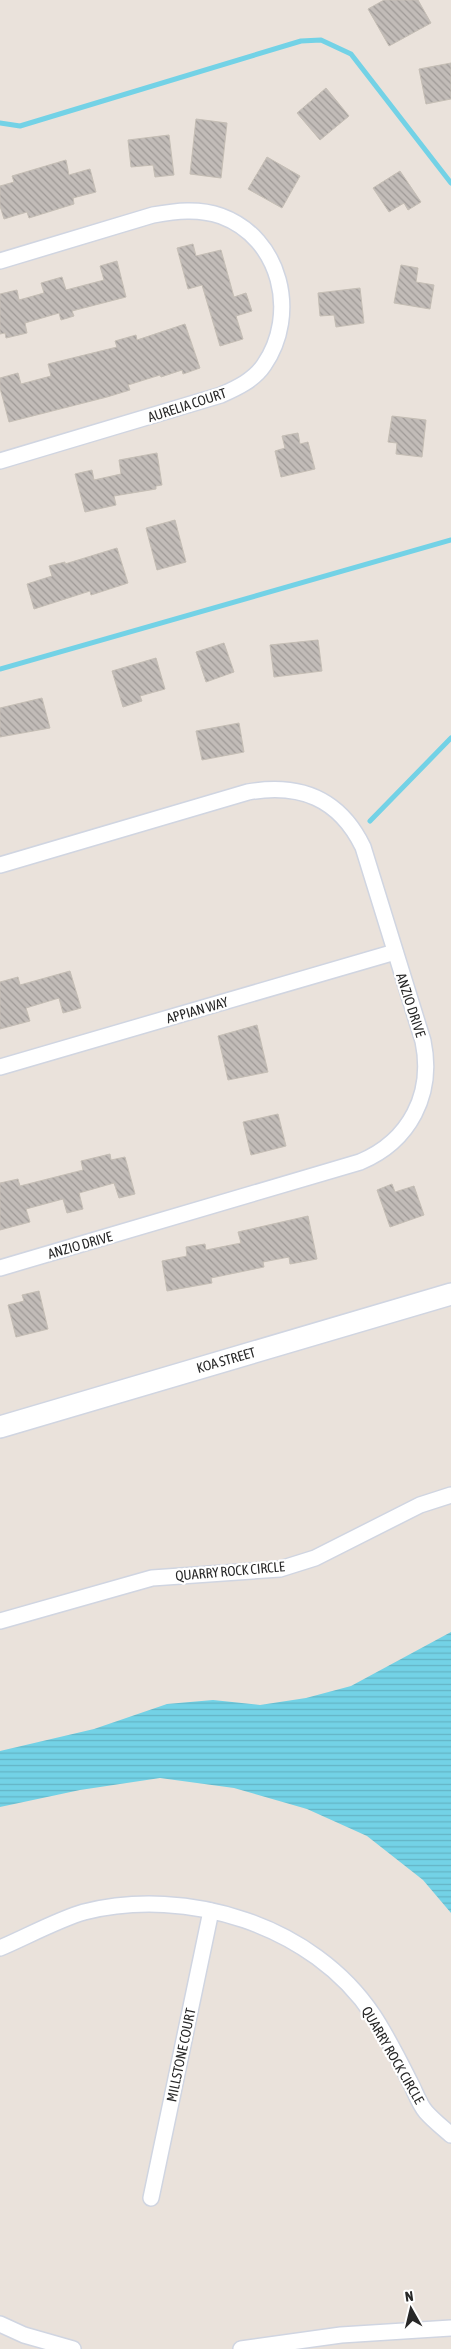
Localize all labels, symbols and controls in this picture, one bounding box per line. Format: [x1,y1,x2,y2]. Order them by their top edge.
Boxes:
street label: AURELIA COURT [146,385,228,425]
street label: ANZIO DRIVE [393,971,429,1039]
street label: APPIAN WAY [164,993,230,1026]
street label: ANZIO DRIVE [46,1228,114,1262]
street label: KOA STREET [195,1344,257,1376]
street label: QUARRY ROCK CIRCLE [175,1558,285,1584]
street label: QUARRY ROCK CIRCLE [359,2003,427,2107]
street label: MILLSTONE COURT [163,2007,199,2103]
north arrow [386,2284,436,2334]
text: N [404,2288,414,2305]

